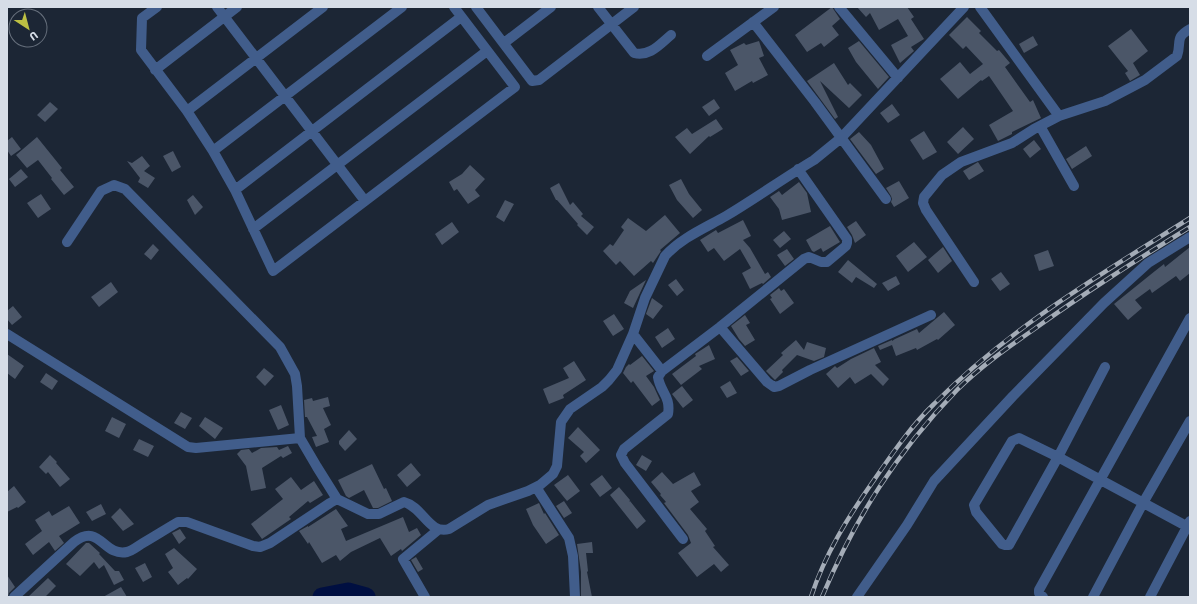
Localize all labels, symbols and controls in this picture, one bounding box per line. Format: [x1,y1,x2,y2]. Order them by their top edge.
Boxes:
north arrow [8,8,48,48]
text: U [27,28,40,43]

